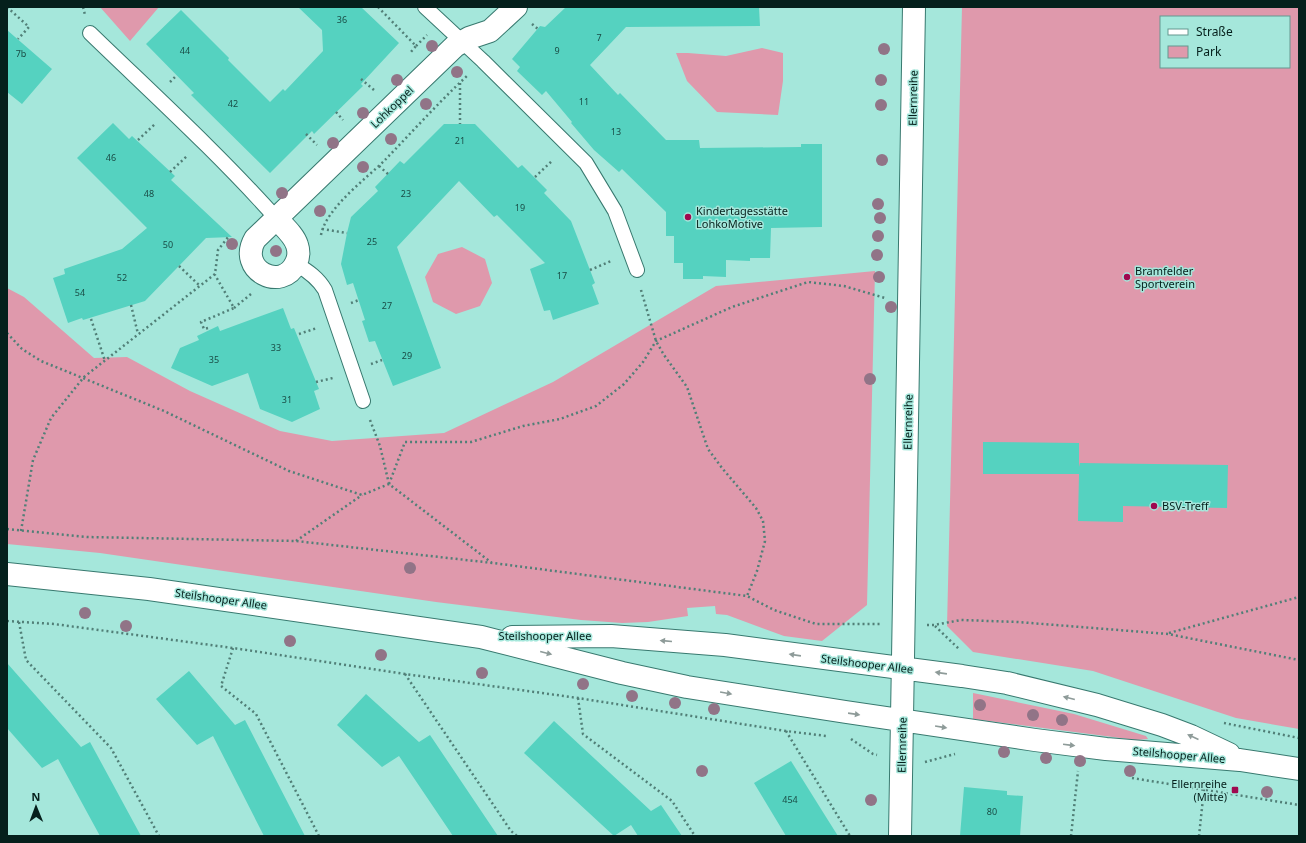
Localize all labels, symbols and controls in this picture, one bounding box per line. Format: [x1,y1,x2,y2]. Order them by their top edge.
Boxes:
house number: 36 [337,13,347,26]
legend [1160,16,1290,68]
text: Straße [1196,23,1233,40]
house number: 7 [596,31,602,44]
text: Park [1196,43,1222,60]
house number: 44 [180,44,190,57]
house number: 9 [554,44,560,57]
house number: 7b [16,47,27,60]
street label: Ellernreihe [905,70,920,126]
street label: Lohkoppel [367,82,416,131]
house number: 11 [579,95,589,108]
house number: 42 [228,97,238,110]
house number: 13 [611,125,621,138]
house number: 21 [455,134,465,147]
house number: 46 [106,151,116,164]
house number: 48 [144,187,154,200]
house number: 23 [401,187,411,200]
house number: 19 [515,201,525,214]
place label: Kindertagesstätte LohkoMotive [696,203,788,231]
marker: Kindertagesstätte LohkoMotive [683,212,693,222]
house number: 25 [367,235,377,248]
house number: 50 [163,238,173,251]
place label: Bramfelder Sportverein [1135,263,1195,291]
house number: 17 [557,269,567,282]
house number: 52 [117,271,127,284]
marker: Bramfelder Sportverein [1122,272,1132,282]
house number: 54 [75,286,85,299]
house number: 27 [382,299,392,312]
house number: 33 [271,341,281,354]
house number: 29 [402,349,412,362]
house number: 35 [209,353,219,366]
house number: 31 [282,393,292,406]
street label: Ellernreihe [900,394,915,450]
place label: BSV-Treff [1162,498,1210,513]
marker: BSV-Treff [1149,501,1159,511]
street label: Steilshooper Allee [174,585,268,612]
street label: Steilshooper Allee [499,628,591,643]
one-way arrow [660,637,672,644]
street label: Steilshooper Allee [820,650,914,677]
one-way arrow [540,651,552,657]
one-way arrow [789,652,801,658]
one-way arrow [935,670,947,677]
one-way arrow [719,690,732,696]
one-way arrow [1063,695,1075,701]
one-way arrow [848,711,860,717]
street label: Ellernreihe [894,717,909,773]
one-way arrow [935,724,947,730]
one-way arrow [1187,734,1198,740]
one-way arrow [1063,741,1075,748]
street label: Steilshooper Allee [1132,743,1226,766]
place label: Ellernreihe (Mitte) [1171,776,1227,804]
marker: Ellernreihe (Mitte) [1230,785,1240,795]
north arrow [16,787,56,827]
text: N [31,789,40,804]
house number: 454 [782,793,798,806]
house number: 80 [987,805,997,818]

